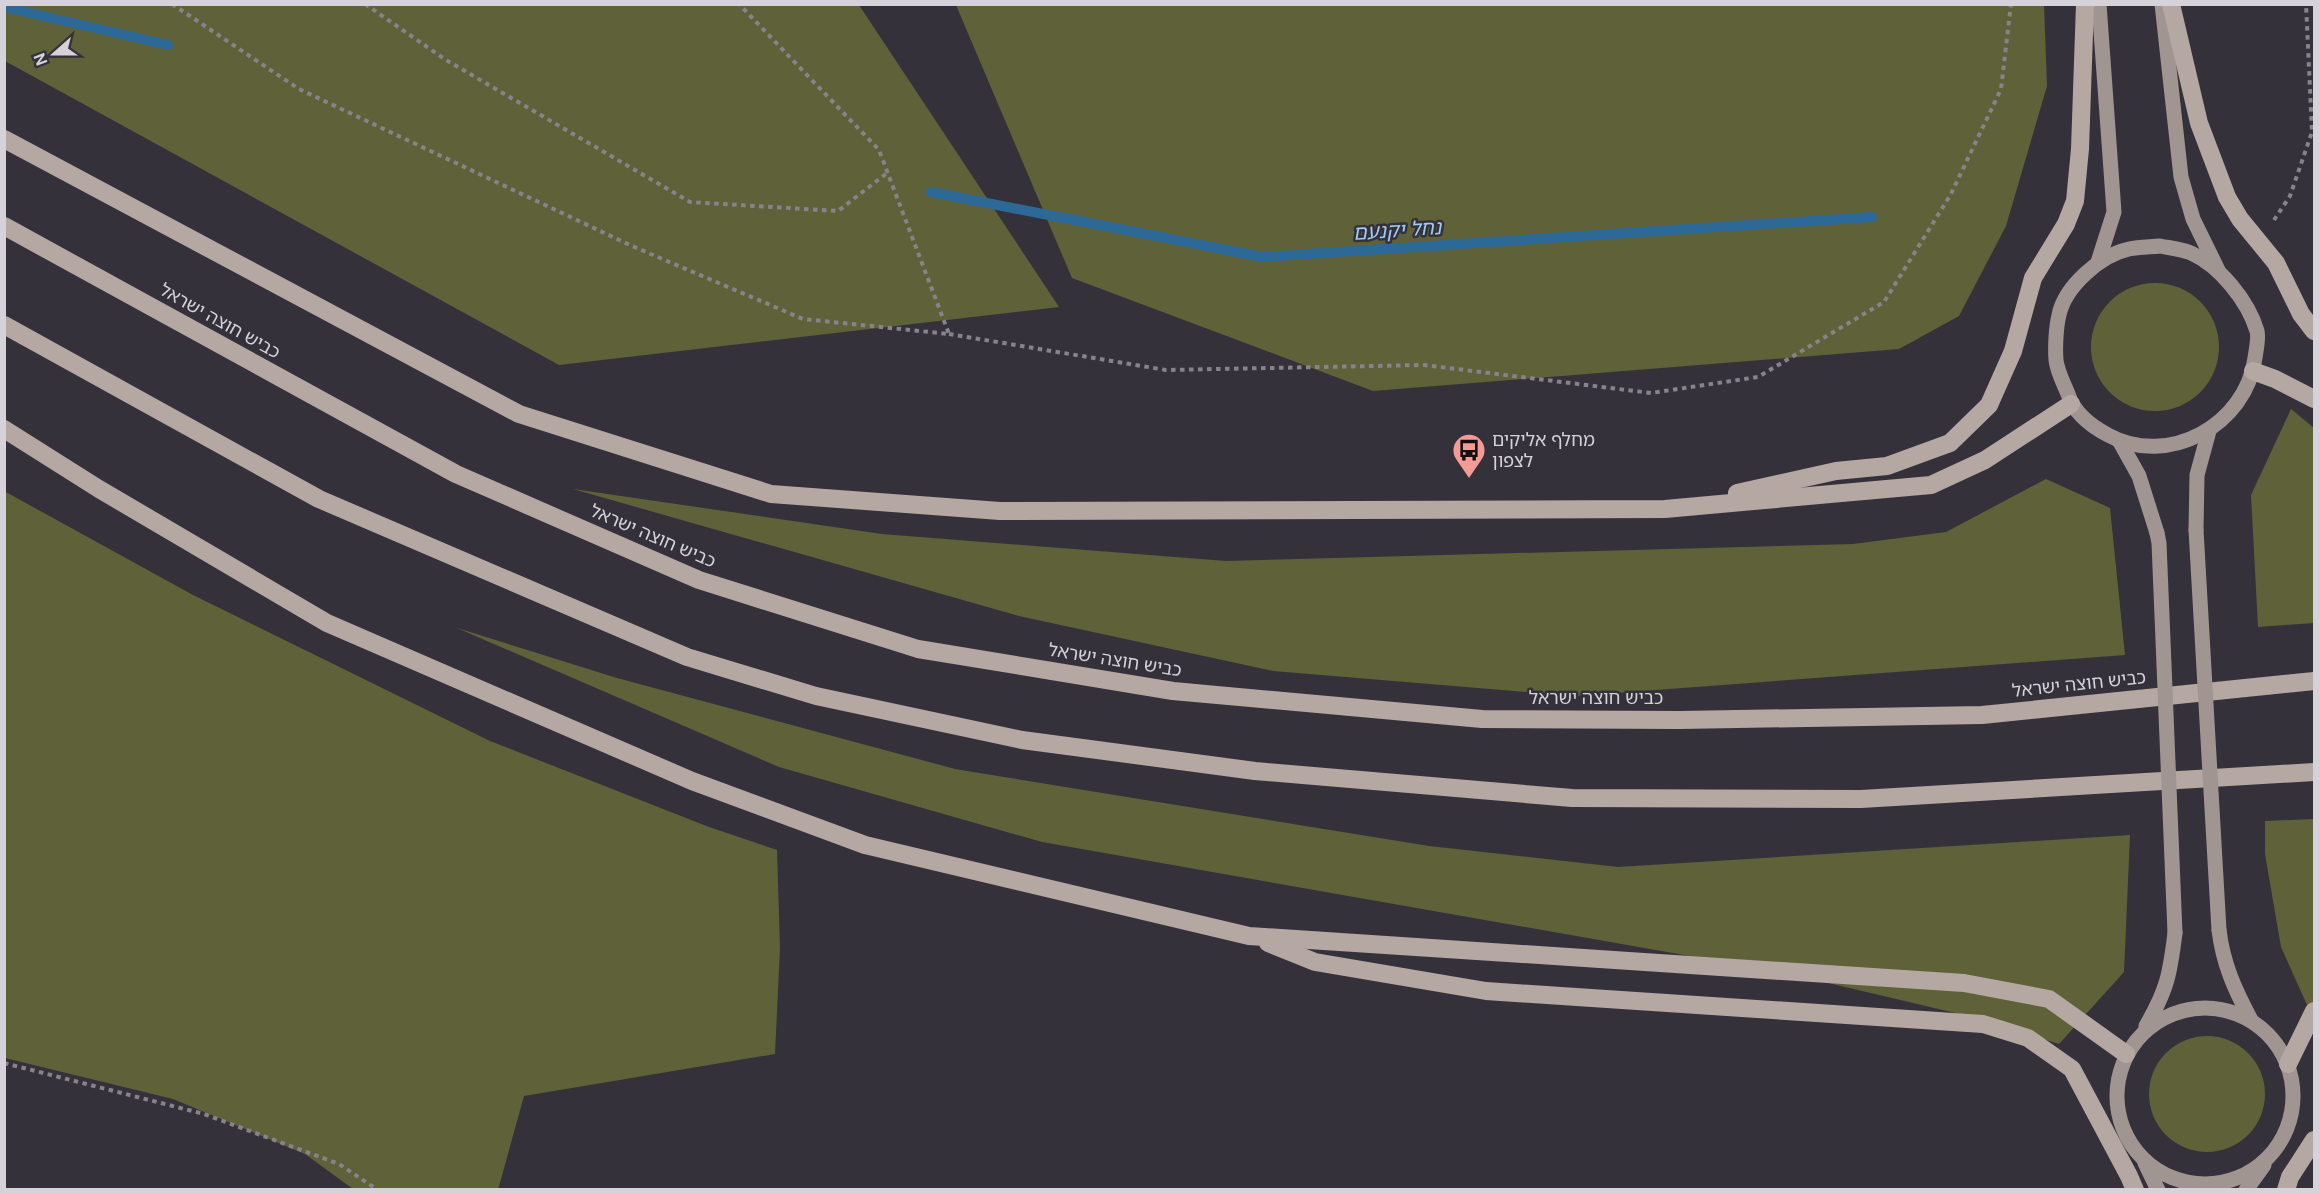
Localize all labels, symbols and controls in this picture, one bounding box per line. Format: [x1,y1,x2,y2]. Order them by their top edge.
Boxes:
north arrow [24,24,84,84]
text: N [29,50,52,68]
water label: נחל יקנעם [1352,214,1443,246]
street label: כביש חוצה ישראל [155,278,285,364]
place label: מחלף אליקים לצפון [1492,428,1595,473]
bus stop icon: מחלף אליקים לצפון [1451,432,1487,479]
street label: כביש חוצה ישראל [586,499,720,573]
street label: כביש חוצה ישראל [1047,638,1183,682]
street label: כביש חוצה ישראל [2011,665,2147,703]
street label: כביש חוצה ישראל [1529,686,1663,710]

